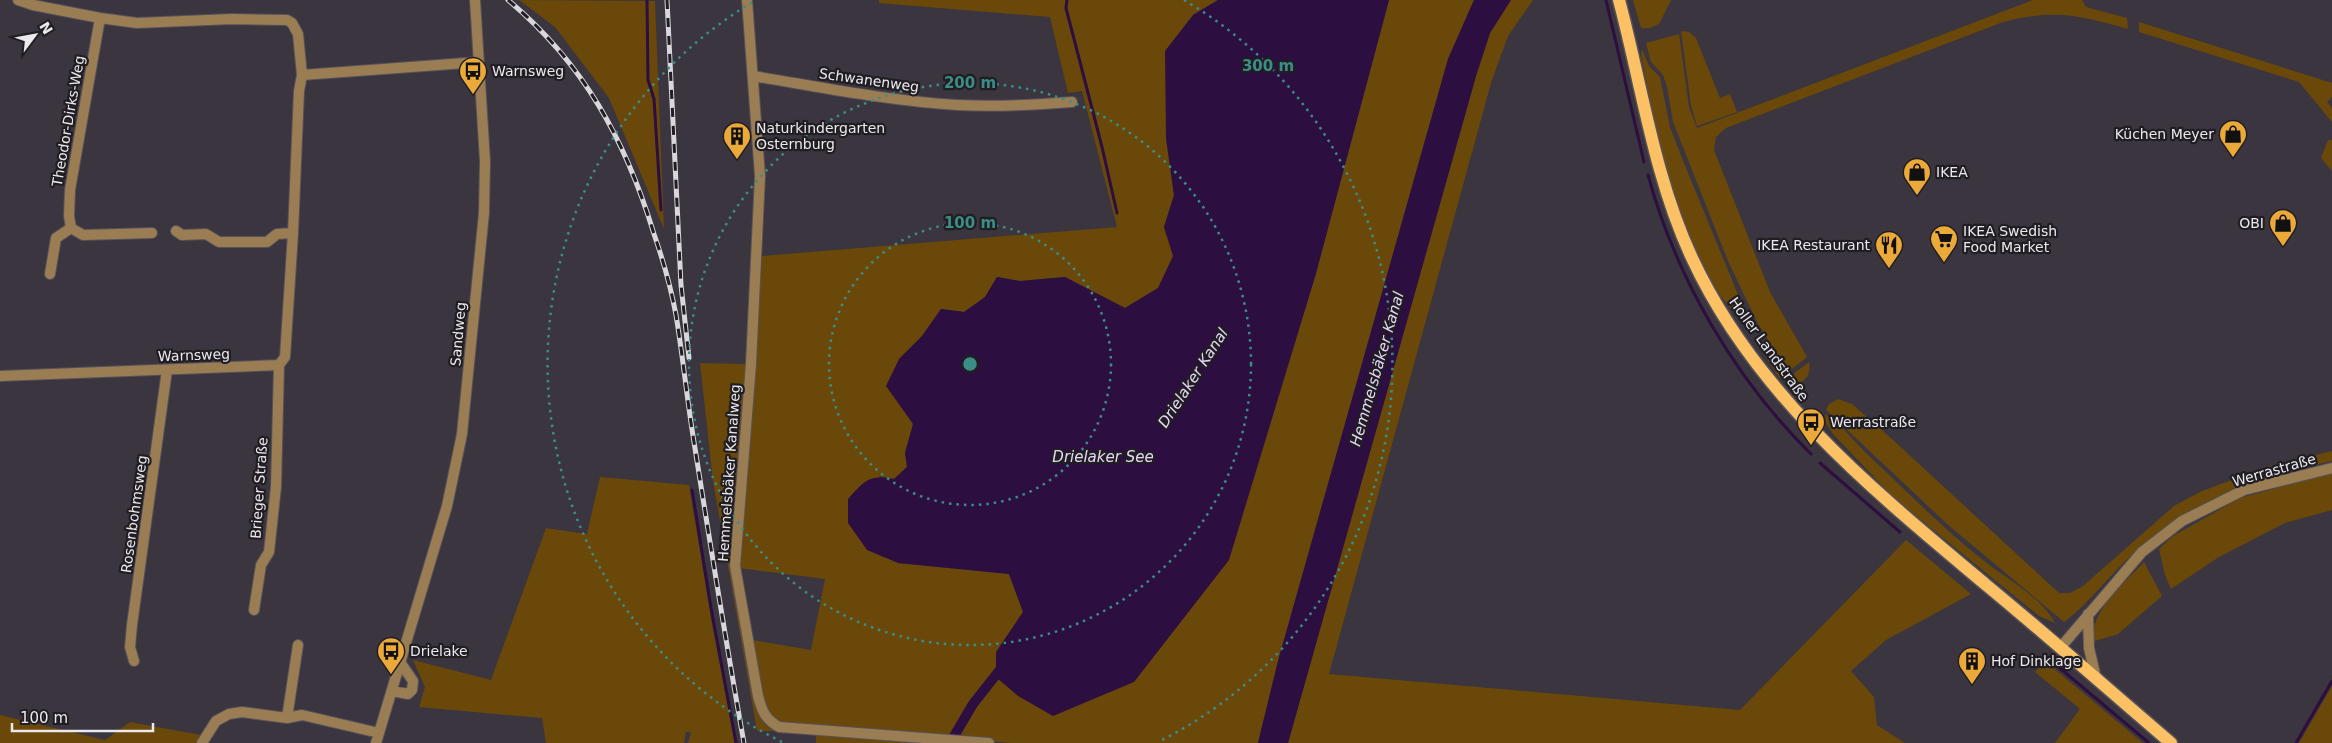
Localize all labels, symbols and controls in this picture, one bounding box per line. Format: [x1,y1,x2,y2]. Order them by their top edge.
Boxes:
north arrow [10,10,60,60]
text: N [36,19,56,37]
street label: Theodor-Dirks-Weg [48,54,87,189]
bus stop icon: Warnsweg [458,56,488,95]
text: 300 m [1242,57,1294,75]
place label: Warnsweg [492,63,564,79]
street label: Schwanenweg [818,65,920,95]
text: 200 m [944,74,996,92]
shop icon: Küchen Meyer [2218,119,2248,158]
place label: Naturkindergarten Osternburg [756,120,885,152]
building icon: Naturkindergarten Osternburg [722,121,752,160]
place label: Küchen Meyer [2115,126,2214,142]
shop icon: IKEA [1902,157,1932,196]
place label: IKEA [1936,164,1968,180]
shop icon: OBI [2268,208,2298,247]
text: 100 m [944,214,996,232]
place label: OBI [2239,215,2264,231]
place label: IKEA Swedish Food Market [1963,223,2057,255]
supermarket icon: IKEA Swedish Food Market [1929,224,1959,263]
restaurant icon: IKEA Restaurant [1874,230,1904,269]
place label: IKEA Restaurant [1757,237,1871,253]
water label: Hemmelsbäker Kanal [1346,289,1408,448]
street label: Holler Landstraße [1726,294,1812,404]
street label: Sandweg [447,301,469,367]
water label: Drielaker Kanal [1154,324,1232,431]
street label: Warnsweg [158,346,230,364]
centre of rings [961,355,979,373]
street label: Hemmelsbäker Kanalweg [715,384,743,562]
bus stop icon: Werrastraße [1796,407,1826,446]
place label: Werrastraße [1830,414,1916,430]
street label: Brieger Straße [247,437,271,539]
water label: Drielaker See [1052,448,1154,466]
street label: Werrastraße [2230,450,2318,490]
street label: Rosenbohmsweg [118,454,150,574]
bus stop icon: Drielake [376,636,406,675]
place label: Drielake [410,643,468,659]
building icon: Hof Dinklage [1957,646,1987,685]
place label: Hof Dinklage [1991,653,2081,669]
scale bar [12,700,154,732]
text: 100 m [20,709,68,727]

